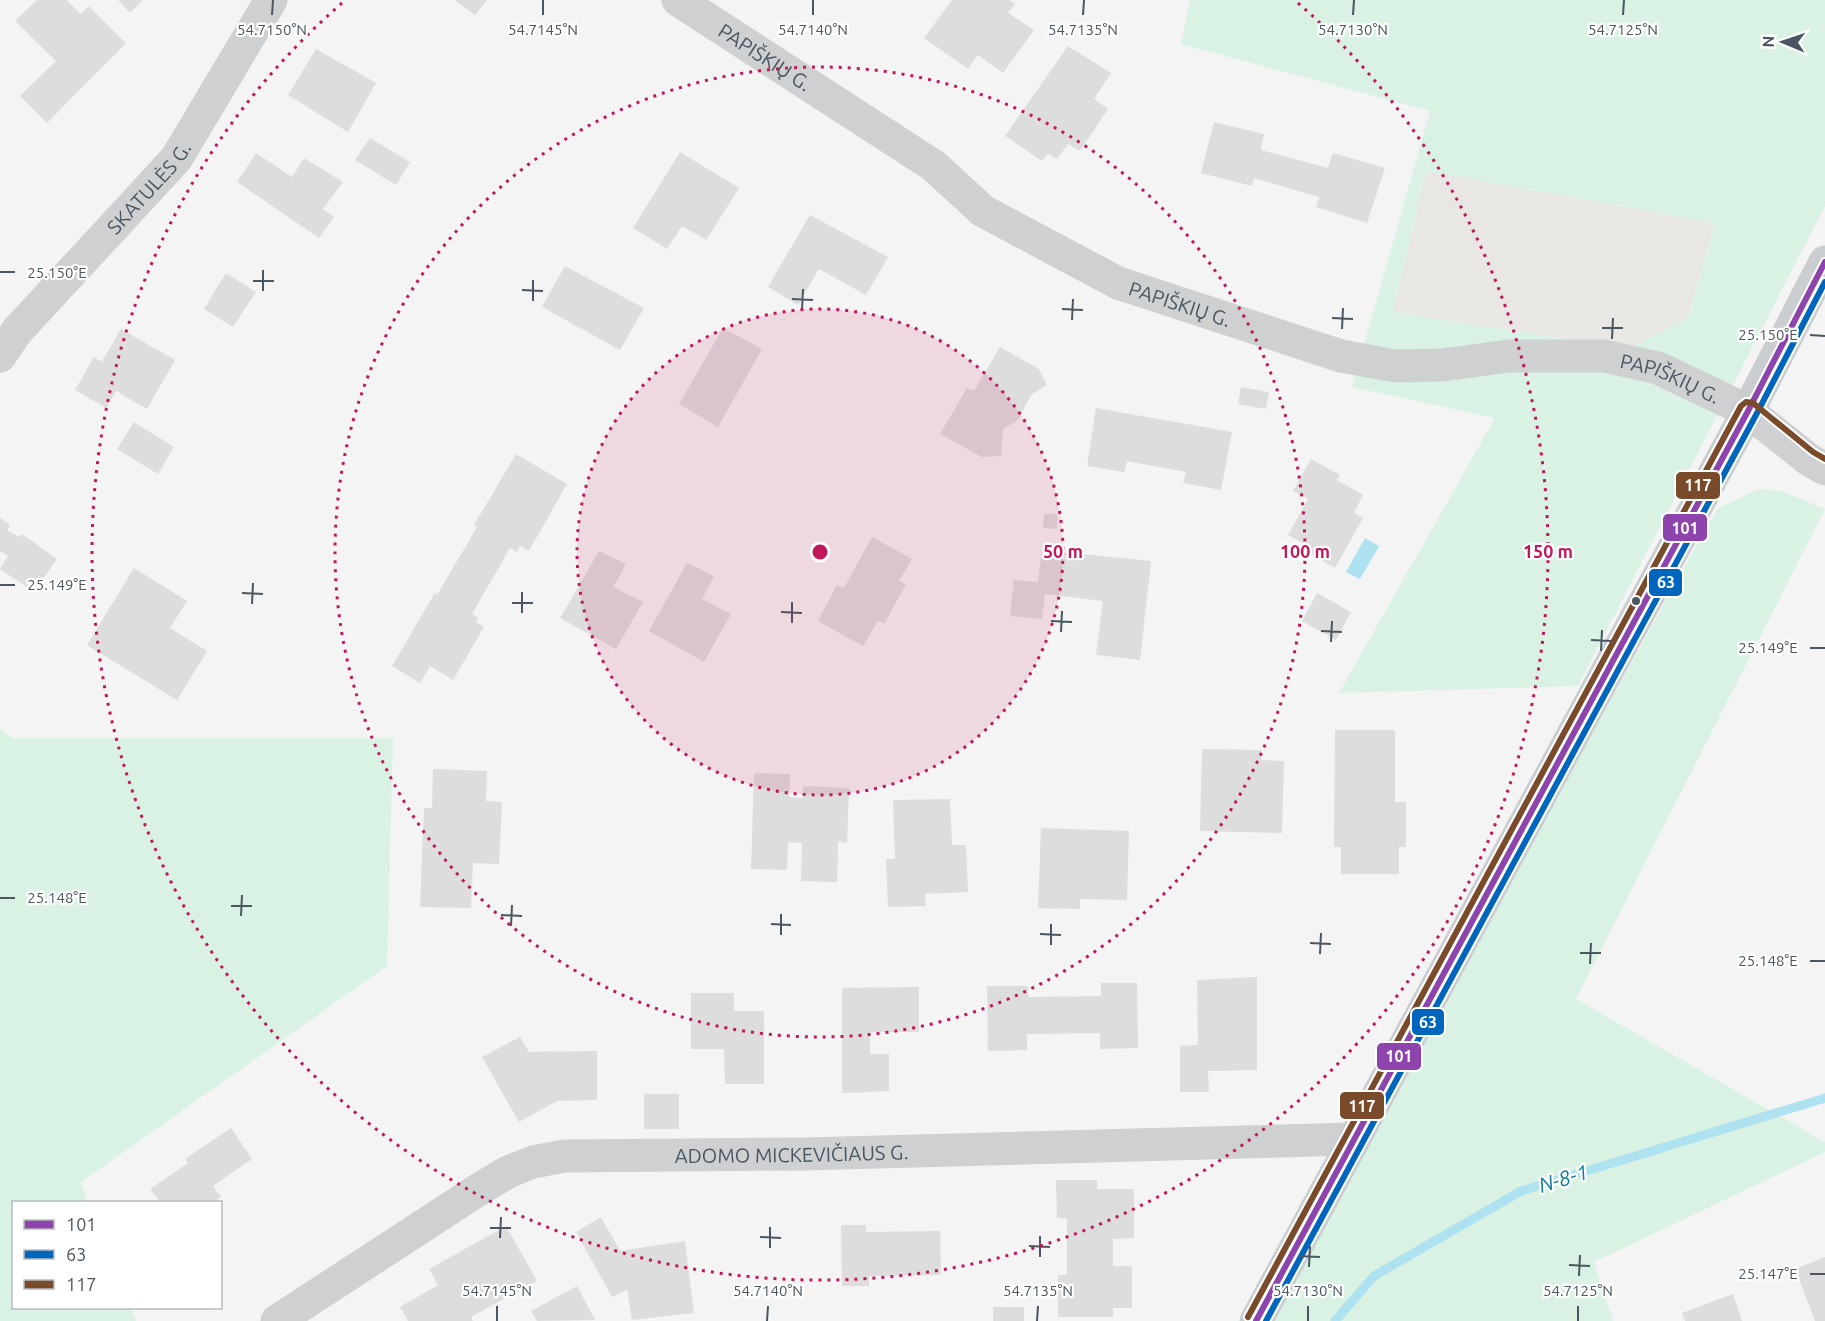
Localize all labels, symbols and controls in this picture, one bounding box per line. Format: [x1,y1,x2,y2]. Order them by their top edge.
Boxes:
north arrow [1753,12,1813,72]
street label: PAPIŠKIŲ G. [715,18,816,95]
text: 54.7150°N [237,21,307,38]
text: 54.7145°N [508,21,578,38]
text: 54.7140°N [778,21,848,38]
text: 54.7135°N [1048,21,1118,38]
text: 54.7130°N [1318,21,1388,38]
text: 54.7125°N [1588,21,1658,38]
text: N [1759,35,1777,48]
street label: SKATULĖS G. [102,138,195,238]
text: 25.150°E [27,264,87,281]
street label: PAPIŠKIŲ G. [1126,276,1234,331]
text: 25.150°E [1738,326,1798,343]
street label: PAPIŠKIŲ G. [1618,349,1724,408]
line badge: 117 [1675,471,1721,500]
text: 117 [1684,476,1712,494]
line badge: 101 [1662,513,1708,542]
text: 101 [1671,519,1699,537]
text: 50 m [1043,541,1083,561]
text: 100 m [1280,541,1330,561]
text: 150 m [1523,541,1573,561]
centre of rings [810,542,830,562]
line badge: 63 [1648,568,1683,597]
text: 63 [1657,573,1675,591]
text: 25.149°E [27,576,87,593]
unlabelled marker [1630,595,1642,607]
text: 25.149°E [1738,639,1798,656]
text: 25.148°E [27,889,87,906]
text: 25.148°E [1738,952,1798,969]
line badge: 63 [1411,1008,1445,1036]
text: 63 [1419,1013,1437,1031]
line badge: 101 [1376,1042,1422,1071]
text: 101 [1385,1047,1413,1065]
line badge: 117 [1339,1091,1385,1120]
text: 117 [1348,1097,1376,1115]
street label: ADOMO MICKEVIČIAUS G. [675,1140,909,1167]
water label: N-8-1 [1535,1159,1591,1197]
legend [12,1201,222,1309]
text: 101 [66,1214,96,1234]
text: 63 [66,1244,86,1264]
text: 25.147°E [1738,1265,1798,1282]
text: 117 [66,1274,96,1294]
text: 54.7145°N [462,1282,532,1299]
text: 54.7140°N [733,1282,803,1299]
text: 54.7135°N [1003,1282,1073,1299]
text: 54.7130°N [1273,1282,1343,1299]
text: 54.7125°N [1543,1282,1613,1299]

